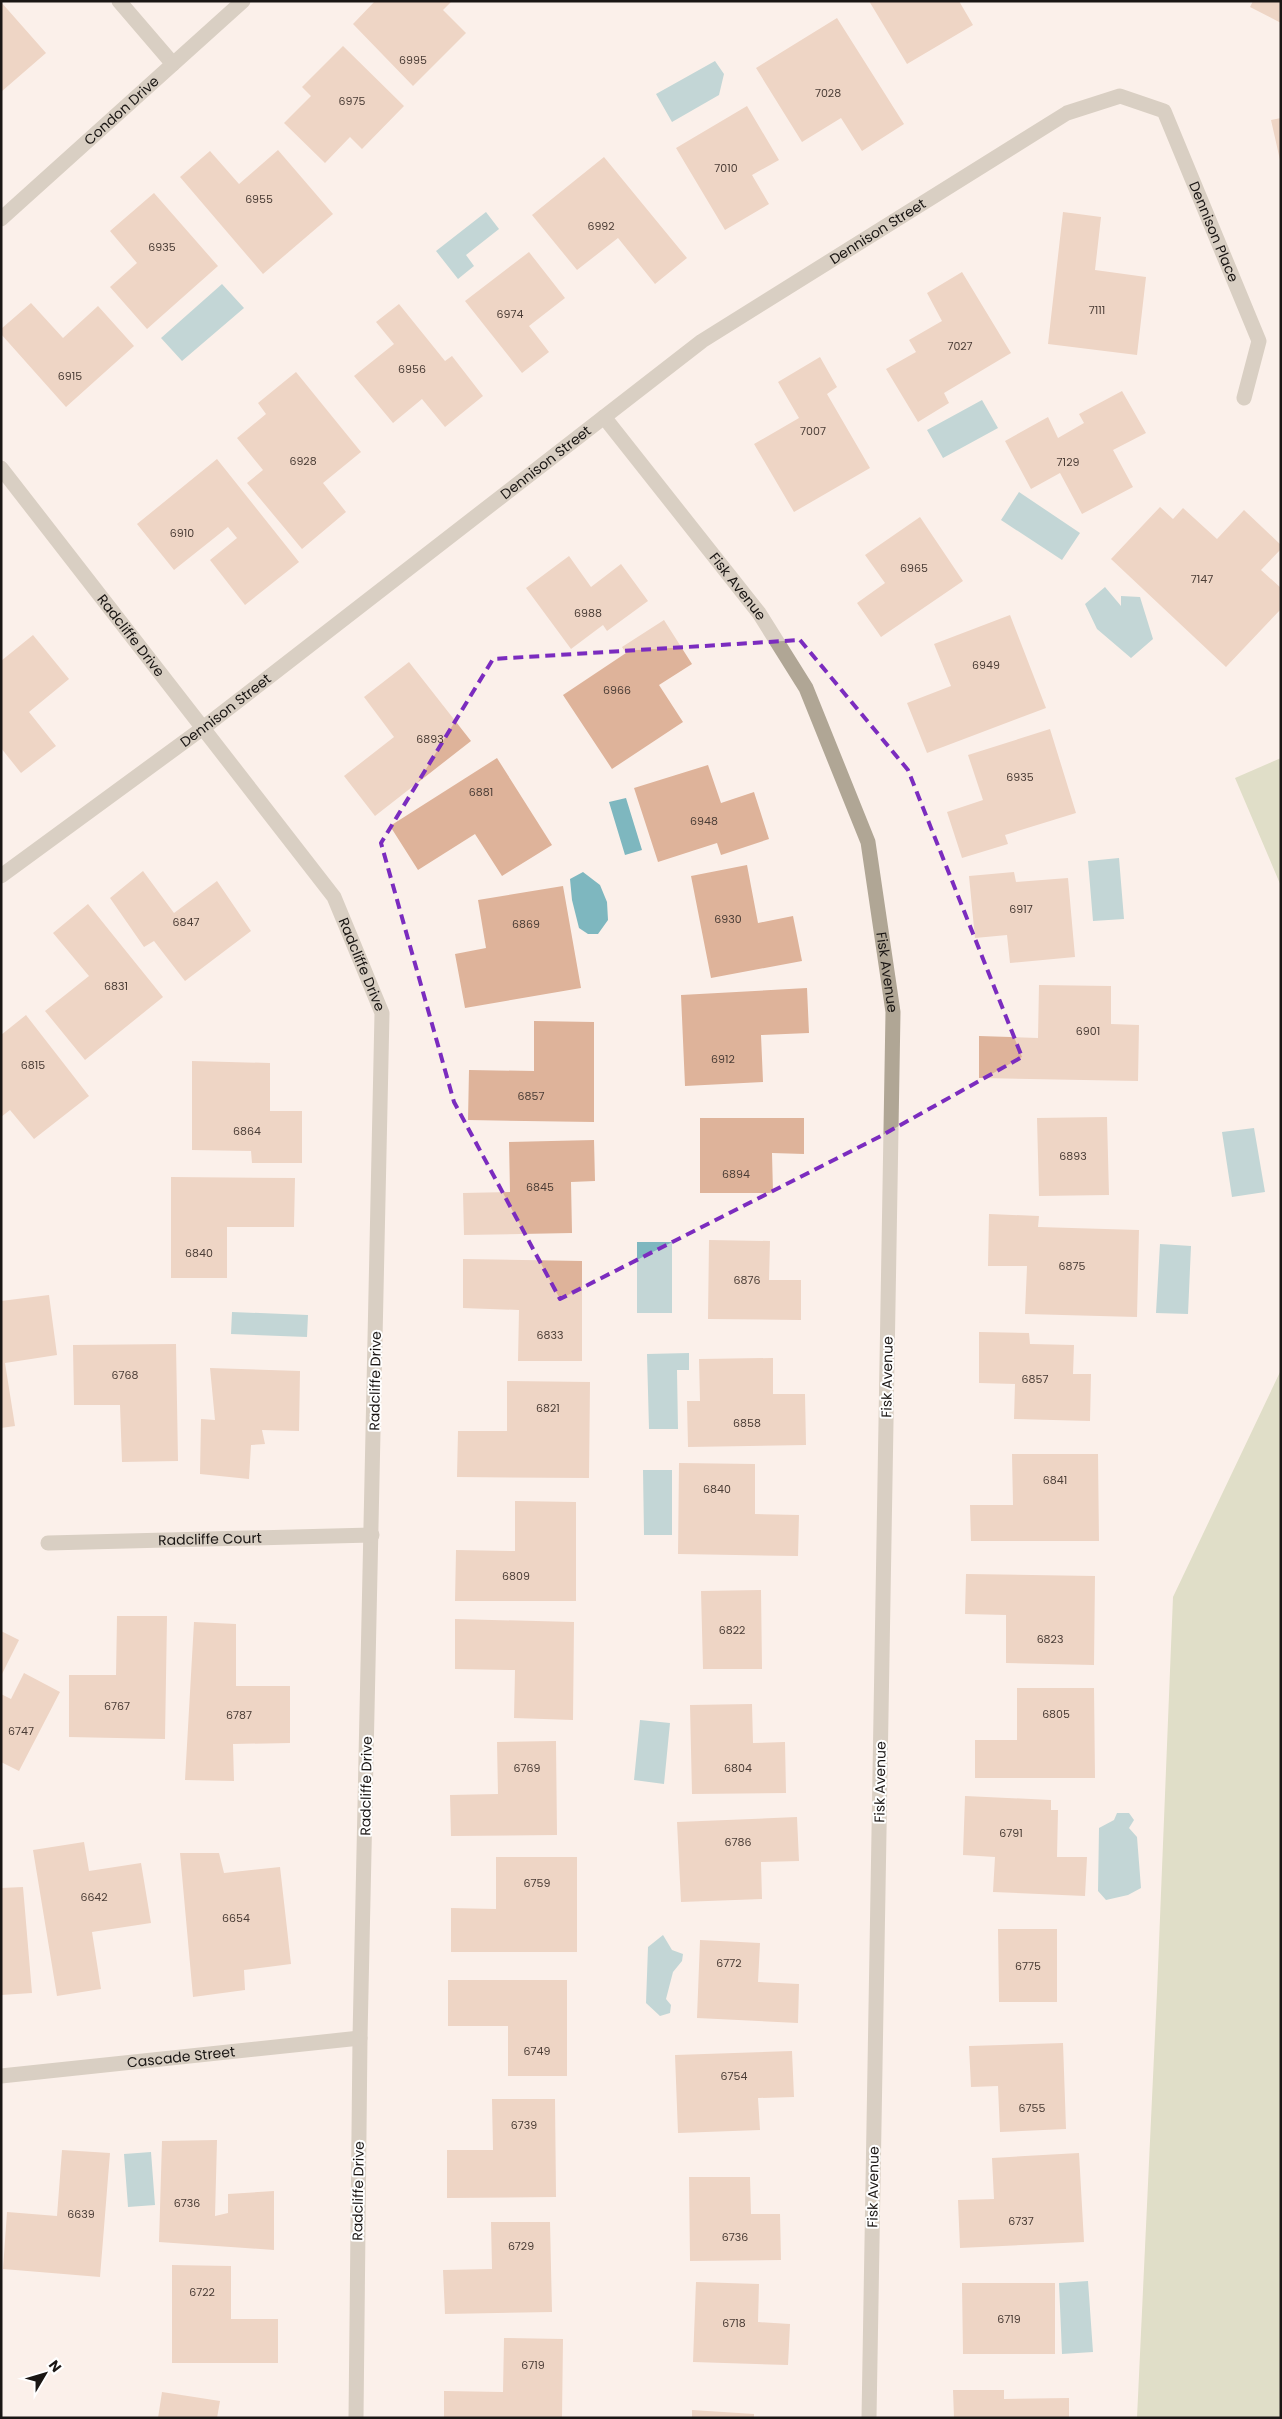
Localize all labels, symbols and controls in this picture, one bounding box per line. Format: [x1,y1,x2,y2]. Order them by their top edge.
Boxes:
house number: 6995 [399,52,427,68]
street label: Condon Drive [79,71,164,150]
house number: 7028 [815,85,841,101]
house number: 6975 [339,93,365,109]
house number: 7010 [714,160,738,176]
street label: Dennison Place [1184,178,1244,285]
house number: 6955 [245,191,273,207]
street label: Dennison Street [826,194,930,269]
house number: 6992 [587,218,615,234]
house number: 6935 [148,239,176,255]
house number: 7111 [1089,302,1105,318]
house number: 6974 [497,306,523,322]
house number: 7027 [947,338,973,354]
house number: 6956 [398,361,426,377]
house number: 6915 [58,368,82,384]
street label: Dennison Street [496,421,595,504]
house number: 7007 [800,423,826,439]
house number: 6928 [289,453,317,469]
house number: 7129 [1057,454,1079,470]
house number: 6910 [170,525,194,541]
street label: Fisk Avenue [705,548,771,624]
house number: 6965 [900,560,928,576]
house number: 7147 [1191,571,1213,587]
street label: Radcliffe Drive [93,590,170,681]
house number: 6988 [574,605,602,621]
house number: 6949 [972,657,1000,673]
street label: Dennison Street [176,669,275,752]
house number: 6966 [603,682,631,698]
house number: 6893 [416,731,444,747]
house number: 6935 [1006,769,1034,785]
house number: 6881 [469,784,493,800]
house number: 6948 [690,813,718,829]
house number: 6917 [1009,901,1033,917]
house number: 6930 [714,911,742,927]
house number: 6847 [173,914,199,930]
street label: Radcliffe Drive [334,915,390,1015]
house number: 6869 [512,916,540,932]
street label: Fisk Avenue [871,930,903,1014]
house number: 6831 [104,978,128,994]
house number: 6901 [1076,1023,1100,1039]
house number: 6912 [711,1051,735,1067]
house number: 6815 [21,1057,45,1073]
house number: 6857 [518,1088,544,1104]
house number: 6864 [233,1123,261,1139]
house number: 6893 [1059,1148,1087,1164]
house number: 6894 [722,1166,750,1182]
house number: 6845 [526,1179,554,1195]
house number: 6840 [185,1245,213,1261]
house number: 6875 [1059,1258,1086,1274]
house number: 6876 [734,1272,760,1288]
house number: 6833 [537,1327,563,1343]
street label: Radcliffe Drive [364,1331,386,1431]
street label: Fisk Avenue [876,1336,898,1418]
house number: 6768 [112,1367,139,1383]
house number: 6857 [1022,1371,1048,1387]
house number: 6821 [536,1400,560,1416]
house number: 6858 [733,1415,761,1431]
house number: 6841 [1043,1472,1067,1488]
house number: 6840 [703,1481,731,1497]
street label: Radcliffe Court [158,1528,262,1550]
house number: 6809 [502,1568,530,1584]
house number: 6822 [719,1622,745,1638]
house number: 6823 [1037,1631,1063,1647]
house number: 6767 [104,1698,130,1714]
house number: 6805 [1042,1706,1070,1722]
house number: 6787 [226,1707,252,1723]
house number: 6747 [8,1723,34,1739]
street label: Radcliffe Drive [355,1736,377,1836]
street label: Fisk Avenue [869,1741,891,1823]
house number: 6769 [514,1760,541,1776]
house number: 6804 [724,1760,752,1776]
house number: 6791 [999,1825,1023,1841]
house number: 6786 [725,1834,751,1850]
house number: 6759 [524,1875,550,1891]
house number: 6642 [80,1889,108,1905]
house number: 6654 [222,1910,250,1926]
house number: 6772 [716,1955,742,1971]
house number: 6775 [1015,1958,1041,1974]
street label: Cascade Street [126,2041,236,2073]
house number: 6749 [524,2043,550,2059]
house number: 6754 [721,2068,747,2084]
house number: 6755 [1019,2100,1045,2116]
house number: 6739 [511,2117,537,2133]
street label: Radcliffe Drive [347,2141,369,2241]
street label: Fisk Avenue [862,2146,884,2228]
house number: 6736 [174,2195,200,2211]
house number: 6639 [67,2206,95,2222]
house number: 6737 [1008,2213,1034,2229]
house number: 6736 [722,2229,748,2245]
house number: 6729 [508,2238,534,2254]
house number: 6722 [189,2284,215,2300]
house number: 6719 [997,2311,1021,2327]
house number: 6718 [722,2315,746,2331]
north arrow [20,2349,70,2399]
text: N [44,2356,66,2376]
house number: 6719 [521,2357,545,2373]

